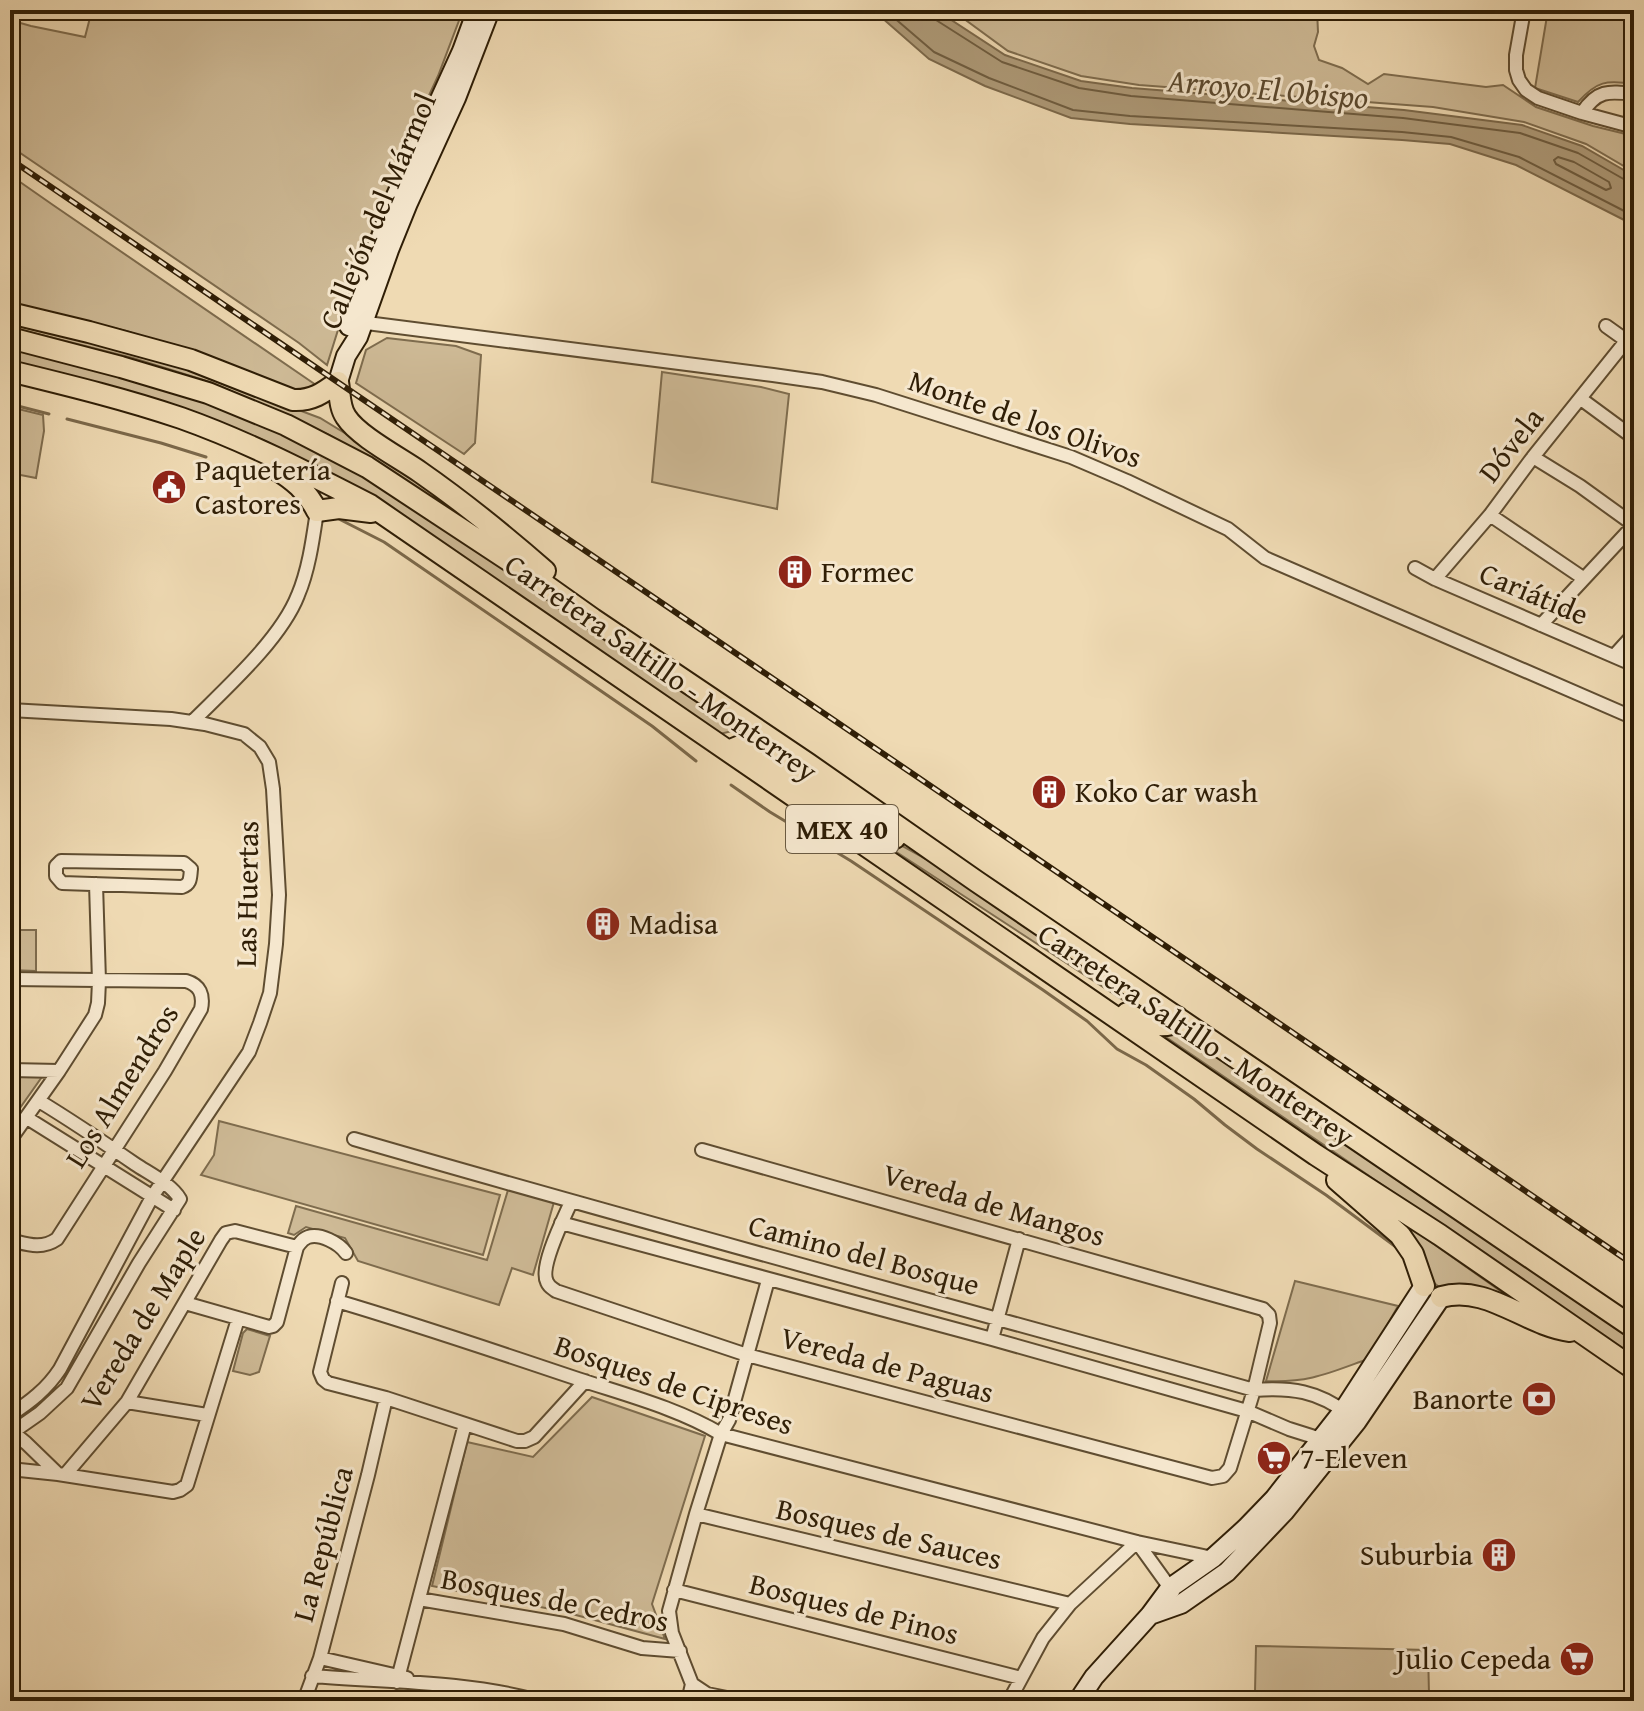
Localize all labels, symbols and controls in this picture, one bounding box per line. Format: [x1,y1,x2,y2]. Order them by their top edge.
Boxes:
water label: Arroyo El Obispo [1165,56,1370,121]
street label: Callejón del Mármol [307,86,447,336]
street label: Monte de los Olivos [903,358,1148,479]
street label: Dóvela [1467,398,1554,491]
place label: Paquetería Castores [195,447,331,525]
public building icon: Paquetería Castores [150,468,188,506]
street label: Carretera Saltillo - Monterrey [496,542,827,792]
place label: Formec [821,549,914,593]
street label: Cariátide [1473,550,1596,636]
building icon: Formec [776,553,814,591]
place label: Koko Car wash [1075,769,1258,813]
building icon: Koko Car wash [1030,773,1068,811]
road number: MEX 40 [786,805,898,853]
street label: Las Huertas [223,820,269,968]
place label: Madisa [629,901,718,945]
building icon: Madisa [584,905,622,943]
street label: Carretera Saltillo - Monterrey [1030,912,1364,1157]
street label: Los Almendros [53,995,189,1176]
street label: Vereda de Mangos [878,1151,1111,1257]
street label: Camino del Bosque [744,1202,985,1306]
street label: Vereda de Maple [68,1218,216,1419]
street label: Vereda de Paguas [776,1314,999,1414]
street label: Bosques de Cipreses [549,1323,800,1446]
place label: Banorte [1413,1376,1513,1420]
bank icon: Banorte [1520,1380,1558,1418]
place label: 7-Eleven [1300,1435,1408,1479]
supermarket icon: 7-Eleven [1255,1439,1293,1477]
street label: La República [280,1461,364,1626]
street label: Bosques de Sauces [772,1486,1006,1580]
place label: Suburbia [1360,1532,1473,1576]
building icon: Suburbia [1480,1536,1518,1574]
street label: Bosques de Cedros [438,1555,673,1643]
street label: Bosques de Pinos [745,1561,963,1655]
place label: Julio Cepeda [1392,1636,1551,1680]
supermarket icon: Julio Cepeda [1558,1640,1596,1678]

